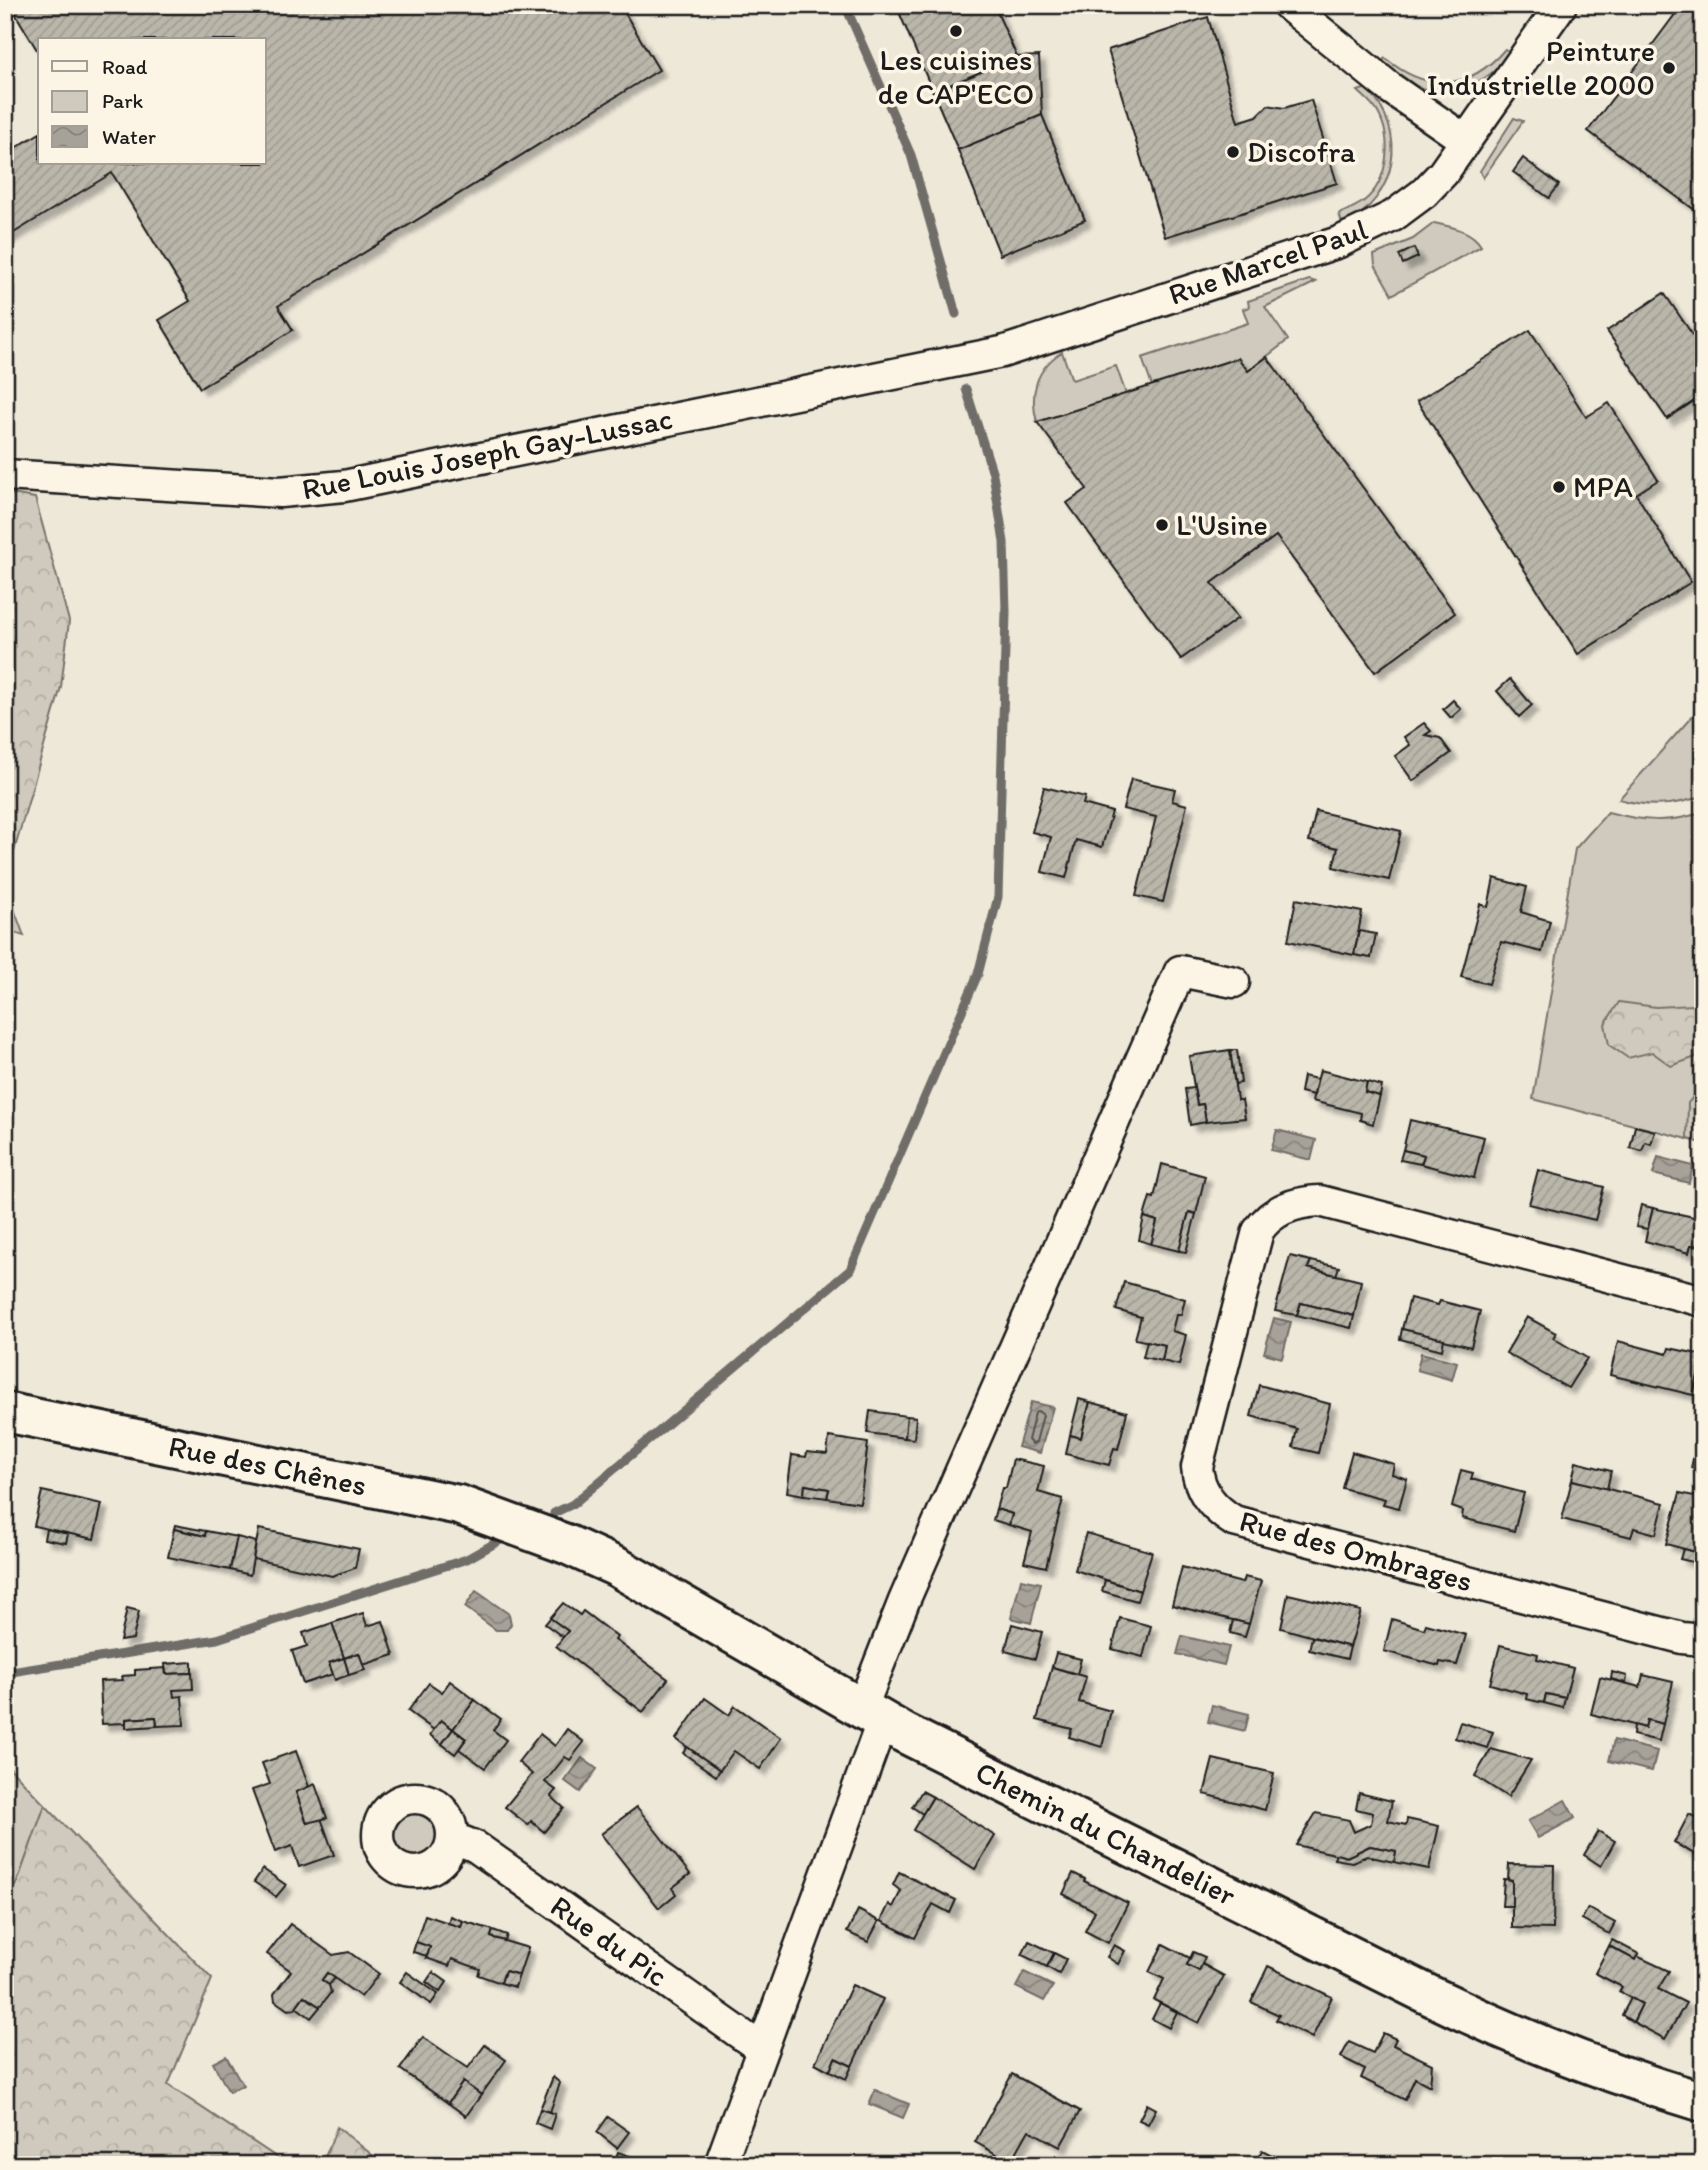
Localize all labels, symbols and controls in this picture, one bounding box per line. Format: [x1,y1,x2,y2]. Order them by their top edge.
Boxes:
marker: Les cuisines de CAP'ECO [948,23,964,39]
place label: Peinture Industrielle 2000 [1427,32,1655,103]
legend [38,38,266,164]
place label: Les cuisines de CAP'ECO [878,41,1034,112]
text: Road [102,54,148,79]
marker: Peinture Industrielle 2000 [1661,60,1677,76]
text: Park [102,88,144,113]
text: Water [102,124,156,149]
place label: Discofra [1247,133,1356,170]
marker: Discofra [1225,144,1241,160]
street label: Rue Marcel Paul [1164,210,1373,313]
street label: Rue Louis Joseph Gay-Lussac [299,399,675,508]
place label: MPA [1573,468,1633,505]
marker: MPA [1551,479,1567,495]
place label: L'Usine [1176,506,1268,543]
marker: L'Usine [1154,517,1170,533]
street label: Rue des Chênes [165,1427,370,1504]
street label: Rue des Ombrages [1236,1502,1477,1599]
street label: Chemin du Chandelier [970,1753,1242,1914]
street label: Rue du Pic [544,1887,675,1994]

